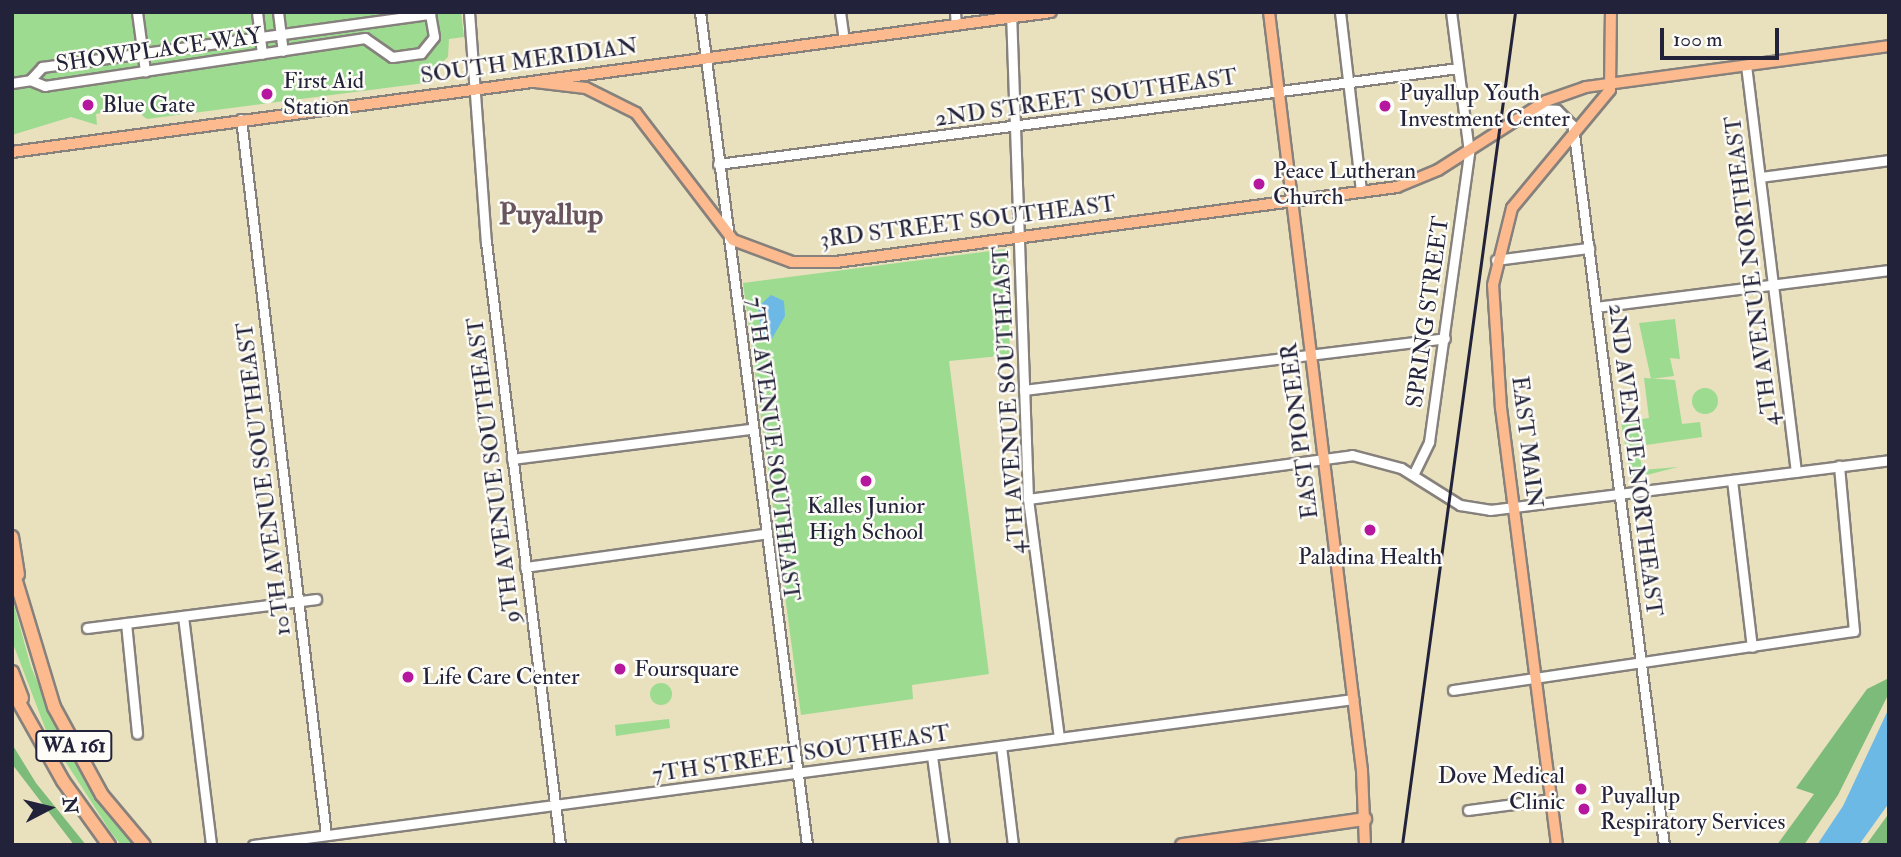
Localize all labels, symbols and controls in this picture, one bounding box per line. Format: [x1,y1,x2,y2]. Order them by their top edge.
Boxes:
scale bar [1663,14,1782,58]
street label: SHOWPLACE WAY [54,22,264,78]
text: 100 m [1673,26,1723,53]
street label: SOUTH MERIDIAN [419,32,639,90]
street label: 2ND STREET SOUTHEAST [933,63,1239,133]
place label: First Aid Station [283,67,364,121]
place label: Puyallup Youth Investment Center [1399,79,1570,133]
marker: First Aid Station [257,84,277,104]
place label: Blue Gate [102,91,195,119]
marker: Blue Gate [80,97,96,113]
marker: Puyallup Youth Investment Center [1377,98,1393,114]
street label: 4TH AVENUE NORTHEAST [1719,114,1785,428]
place label: Peace Lutheran Church [1273,157,1416,211]
marker: Peace Lutheran Church [1251,176,1267,192]
street label: 3RD STREET SOUTHEAST [819,190,1117,254]
district label: Puyallup [499,197,603,233]
street label: SPRING STREET [1401,215,1455,409]
street label: 4TH AVENUE SOUTHEAST [987,245,1031,555]
street label: 7TH AVENUE SOUTHEAST [741,295,805,603]
street label: 2ND AVENUE NORTHEAST [1602,302,1668,618]
street label: 9TH AVENUE SOUTHEAST [462,316,526,624]
street label: 10TH AVENUE SOUTHEAST [231,321,297,637]
street label: EAST PIONEER [1276,341,1324,521]
street label: EAST MAIN [1505,374,1549,510]
marker: Kalles Junior High School [858,473,874,489]
place label: Kalles Junior High School [807,492,925,546]
marker: Paladina Health [1360,520,1380,540]
place label: Paladina Health [1298,543,1442,571]
place label: Foursquare [634,655,739,683]
marker: Foursquare [612,661,628,677]
place label: Life Care Center [422,663,580,691]
marker: Life Care Center [400,669,416,685]
street label: 7TH STREET SOUTHEAST [650,719,952,789]
road number: WA 161 [34,728,114,764]
place label: Dove Medical Clinic [1438,762,1565,816]
north arrow [14,773,84,843]
marker: Dove Medical Clinic [1571,779,1591,799]
place label: Puyallup Respiratory Services [1600,782,1785,836]
text: N [57,796,83,815]
marker: Puyallup Respiratory Services [1574,799,1594,819]

